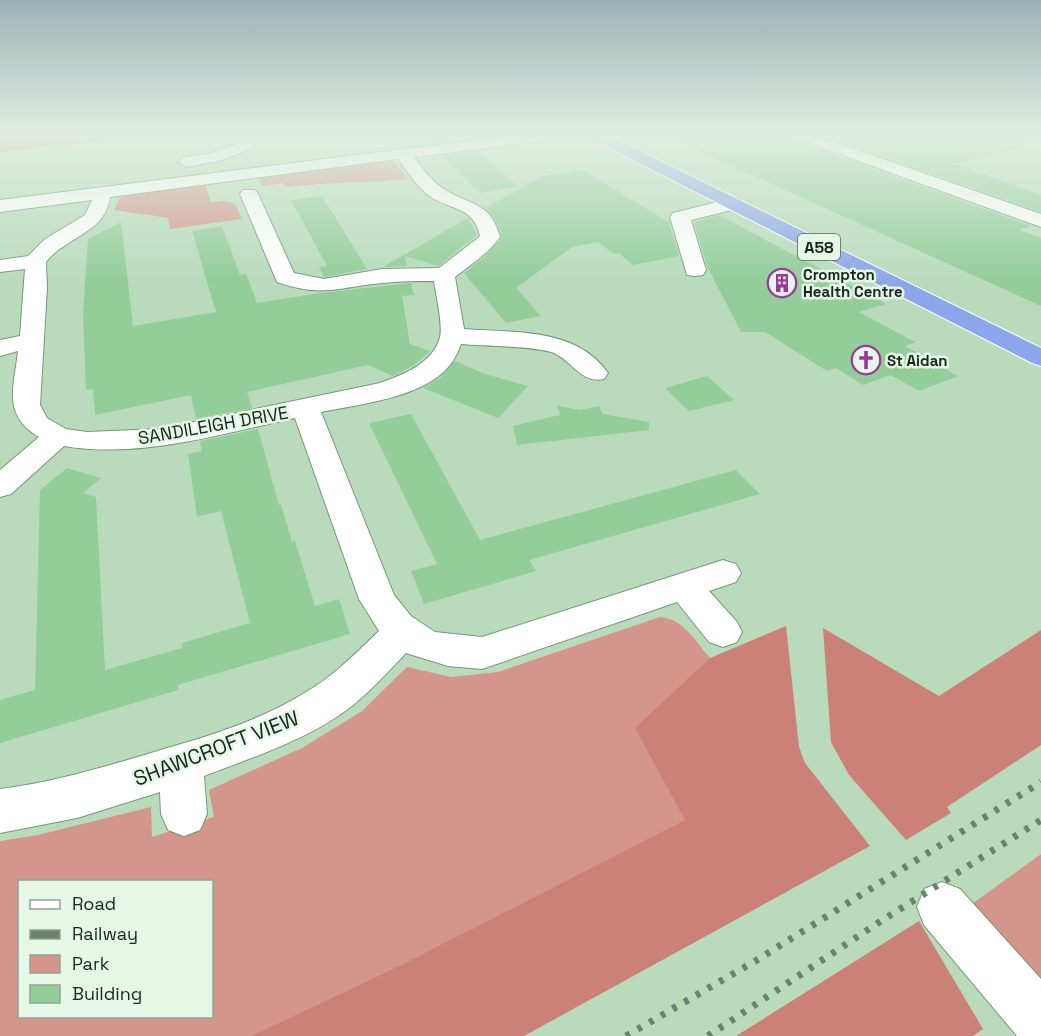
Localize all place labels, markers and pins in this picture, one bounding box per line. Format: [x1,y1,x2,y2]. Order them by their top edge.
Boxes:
place label: Crompton Health Centre [803,265,903,301]
building icon: Crompton Health Centre [766,267,798,299]
church icon: St Aidan [850,344,882,376]
place label: St Aidan [887,351,948,370]

